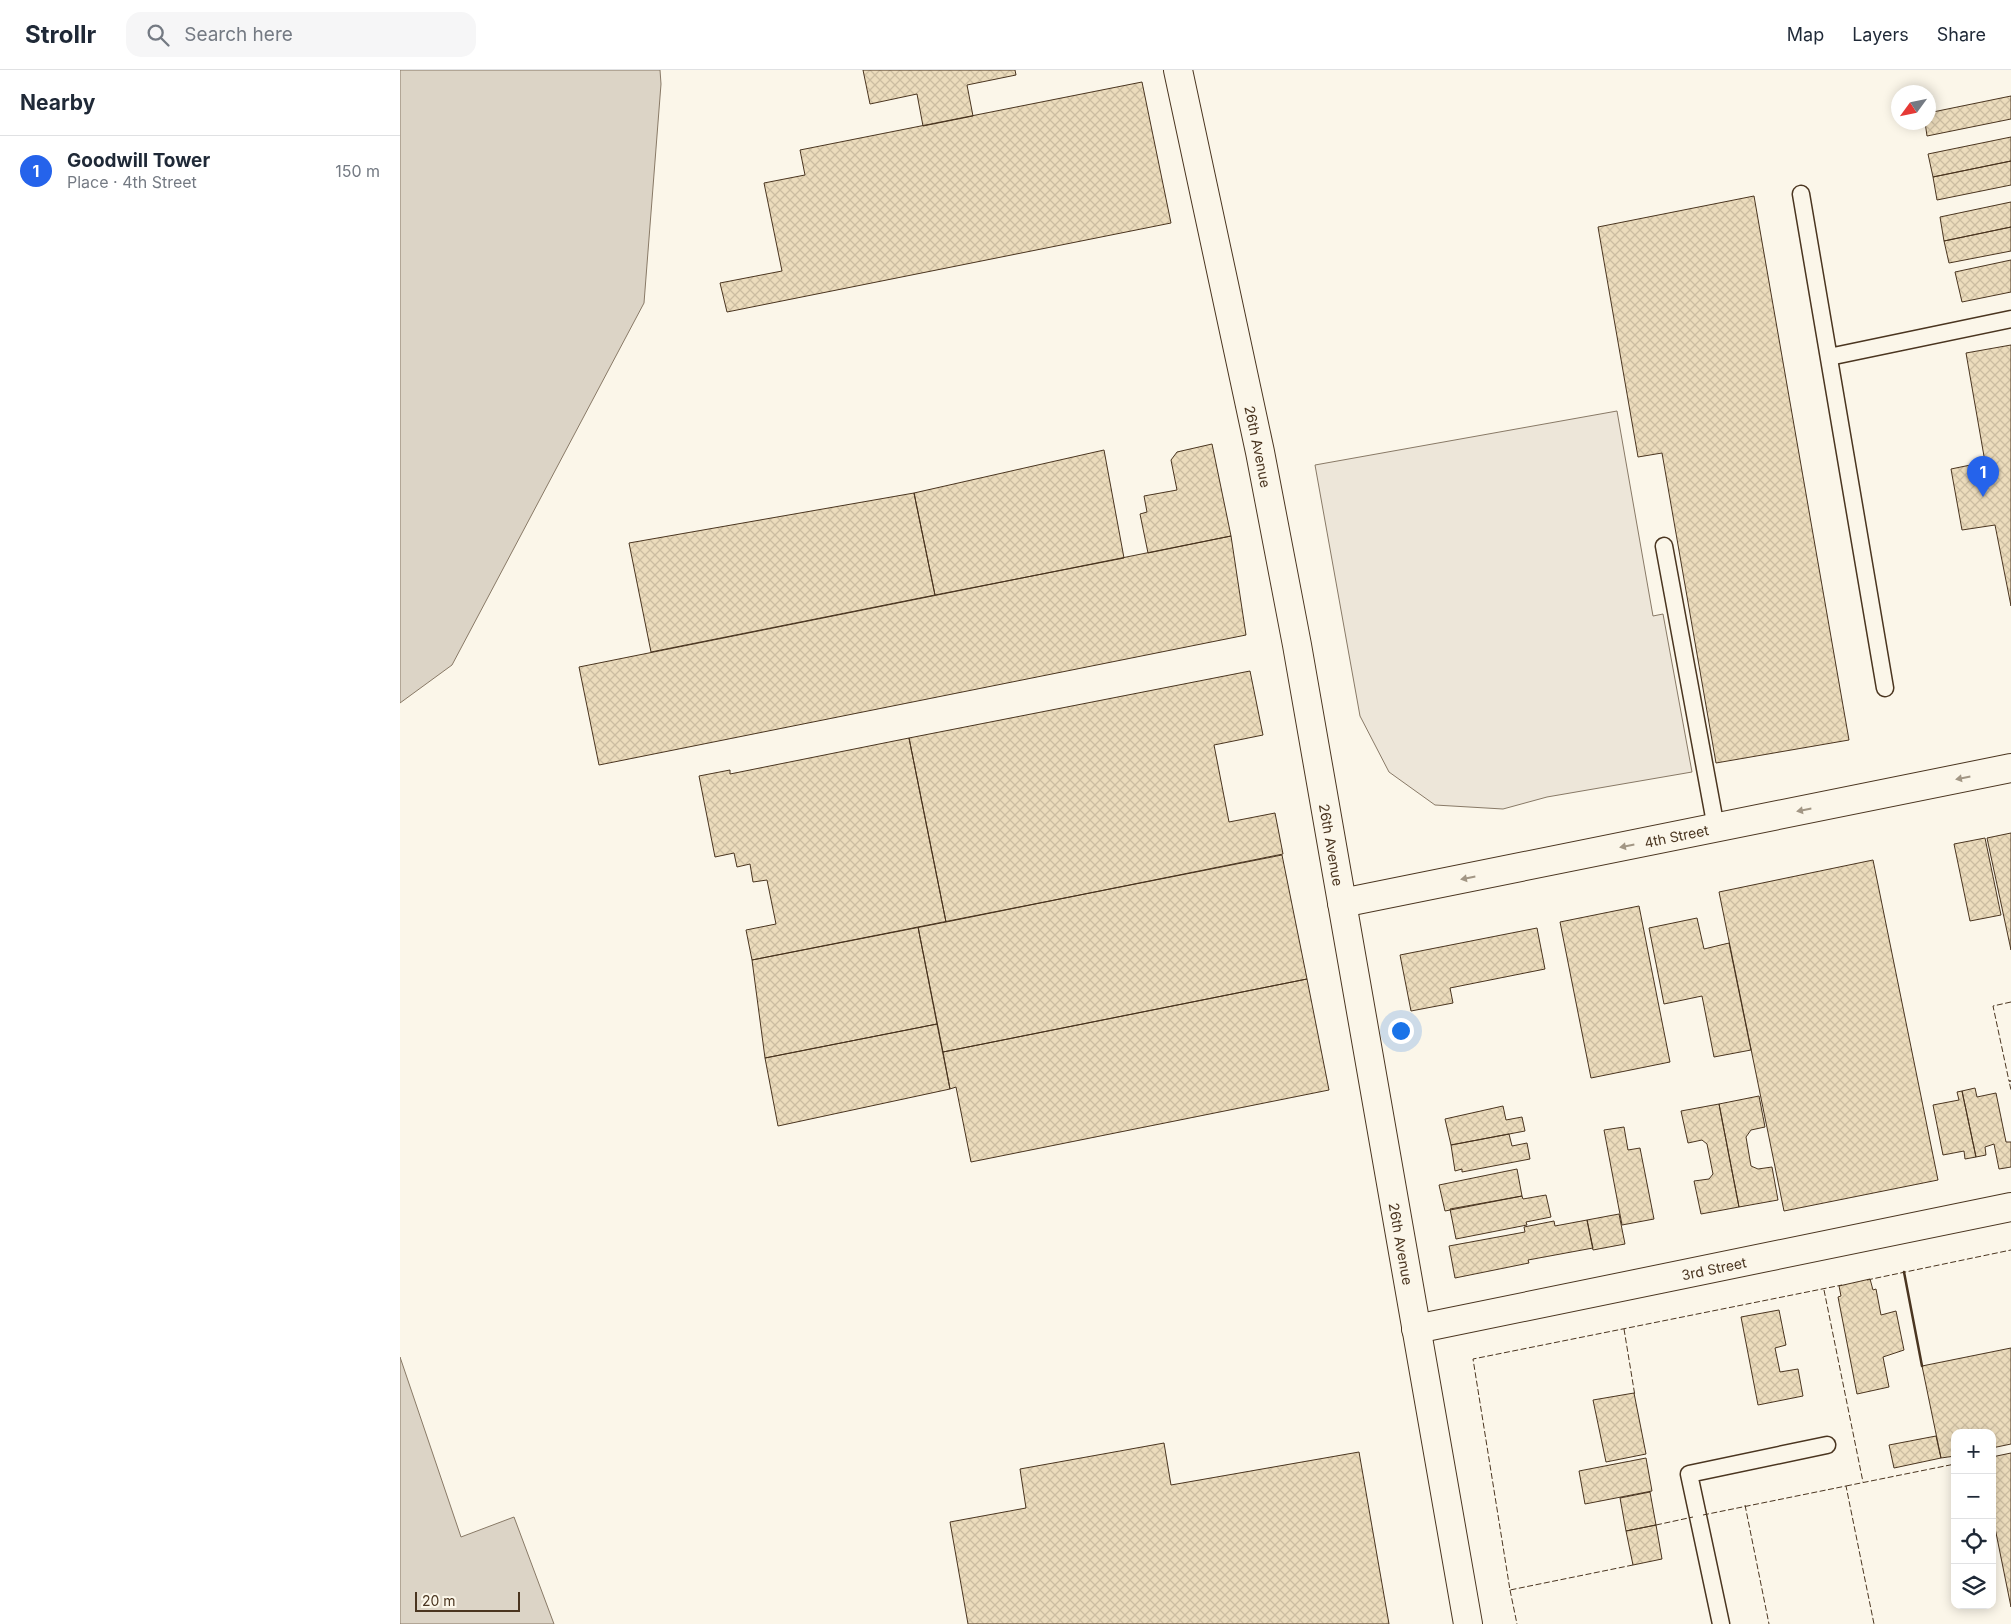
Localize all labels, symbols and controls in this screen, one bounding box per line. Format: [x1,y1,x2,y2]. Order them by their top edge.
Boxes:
search box [126,12,476,57]
text: Strollr [25,20,96,49]
icon: search [144,21,172,49]
text: Search here [184,23,293,46]
text: Map [1787,24,1824,45]
text: Layers [1852,24,1909,45]
text: Share [1937,24,1986,45]
north arrow [1891,85,1936,130]
text: Nearby [20,90,95,115]
text: Goodwill Tower [67,149,210,172]
text: 1 [33,161,39,181]
text: 150 m [335,161,380,181]
text: Place · 4th Street [67,172,197,192]
street label: 26th Avenue [1242,404,1275,489]
pin: 1 [1967,456,1999,497]
one-way arrow [1955,774,1971,782]
street label: 26th Avenue [1316,802,1347,887]
one-way arrow [1796,806,1811,814]
street label: 4th Street [1643,821,1710,850]
one-way arrow [1619,842,1635,850]
one-way arrow [1461,874,1476,882]
your location [1388,1018,1414,1044]
street label: 26th Avenue [1386,1201,1417,1286]
street label: 3rd Street [1680,1253,1748,1283]
map controls [1951,1429,1996,1609]
button: + [1951,1429,1996,1474]
button: − [1951,1474,1996,1519]
button: locate [1951,1519,1996,1564]
button: layers [1951,1564,1996,1609]
scale bar [415,1589,520,1612]
text: 20 m [422,1592,456,1609]

